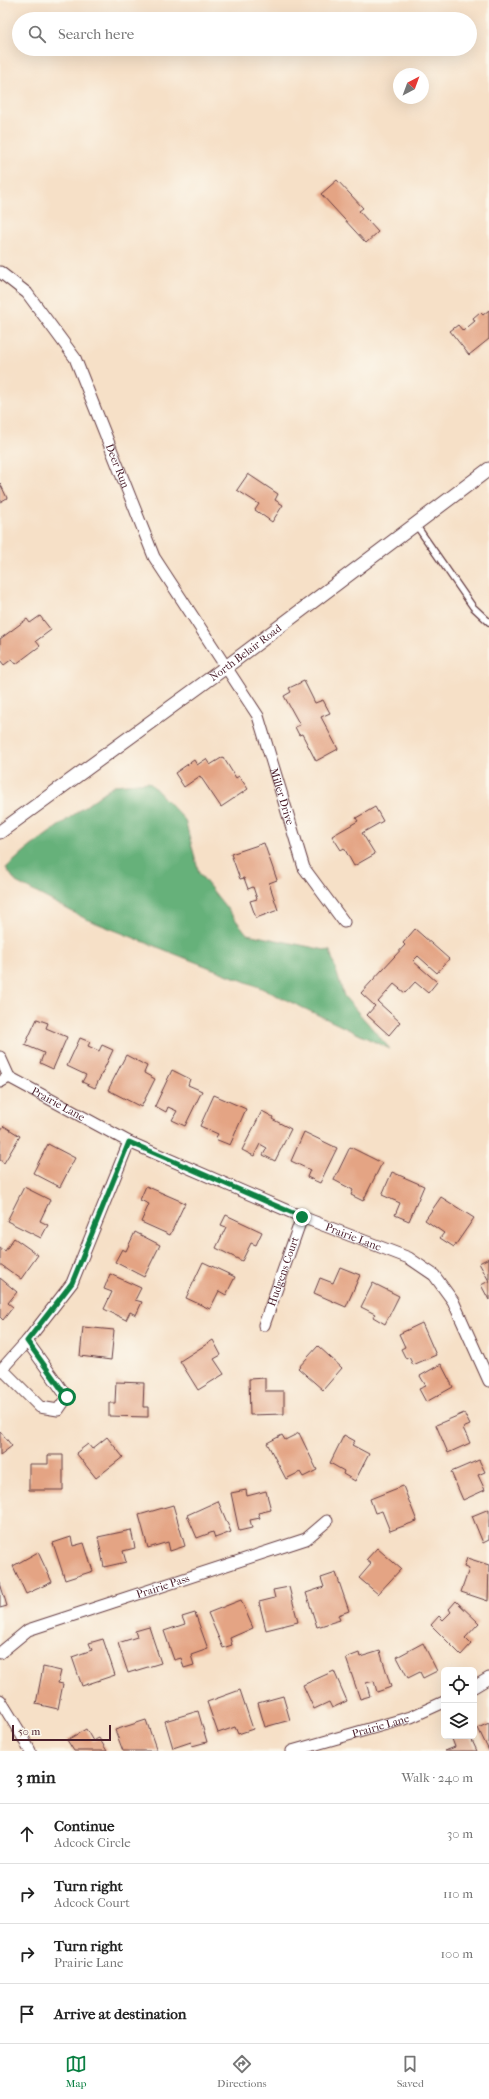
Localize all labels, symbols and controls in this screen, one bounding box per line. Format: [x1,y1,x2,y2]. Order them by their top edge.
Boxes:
search box [12,12,477,56]
icon: search [26,23,48,45]
text: Search here [58,25,134,43]
north arrow [393,68,429,104]
street label: Deer Run [103,442,132,491]
street label: North Belair Road [207,621,285,684]
street label: Miller Drive [267,766,297,827]
street label: Prairie Lane [29,1084,88,1124]
route end [293,1208,311,1226]
street label: Prairie Lane [323,1221,384,1254]
street label: Hudgens Court [265,1235,302,1308]
route start [58,1388,76,1406]
street label: Prairie Pass [135,1572,191,1601]
map controls [441,1667,477,1739]
button: locate [441,1667,477,1703]
button: layers [441,1703,477,1739]
street label: Prairie Lane [350,1712,411,1741]
scale bar [12,1723,111,1742]
text: 50 m [18,1725,40,1738]
text: 3 min [16,1767,56,1787]
text: Walk · 240 m [401,1770,473,1785]
text: Continue [54,1817,114,1835]
icon: ahead [16,1823,38,1845]
text: 30 m [447,1826,473,1841]
text: Adcock Circle [54,1835,131,1850]
text: Turn right [54,1877,123,1895]
icon: right [16,1883,38,1905]
text: 110 m [443,1886,473,1901]
text: Adcock Court [54,1895,130,1910]
text: Turn right [54,1937,123,1955]
icon: right [16,1943,38,1965]
text: 100 m [440,1946,473,1961]
text: Prairie Lane [54,1955,124,1970]
icon: arrive [16,2003,38,2025]
text: Arrive at destination [54,2005,186,2023]
tab: Map [65,2053,87,2090]
tab: Directions [217,2053,267,2090]
tab: Saved [397,2053,424,2090]

